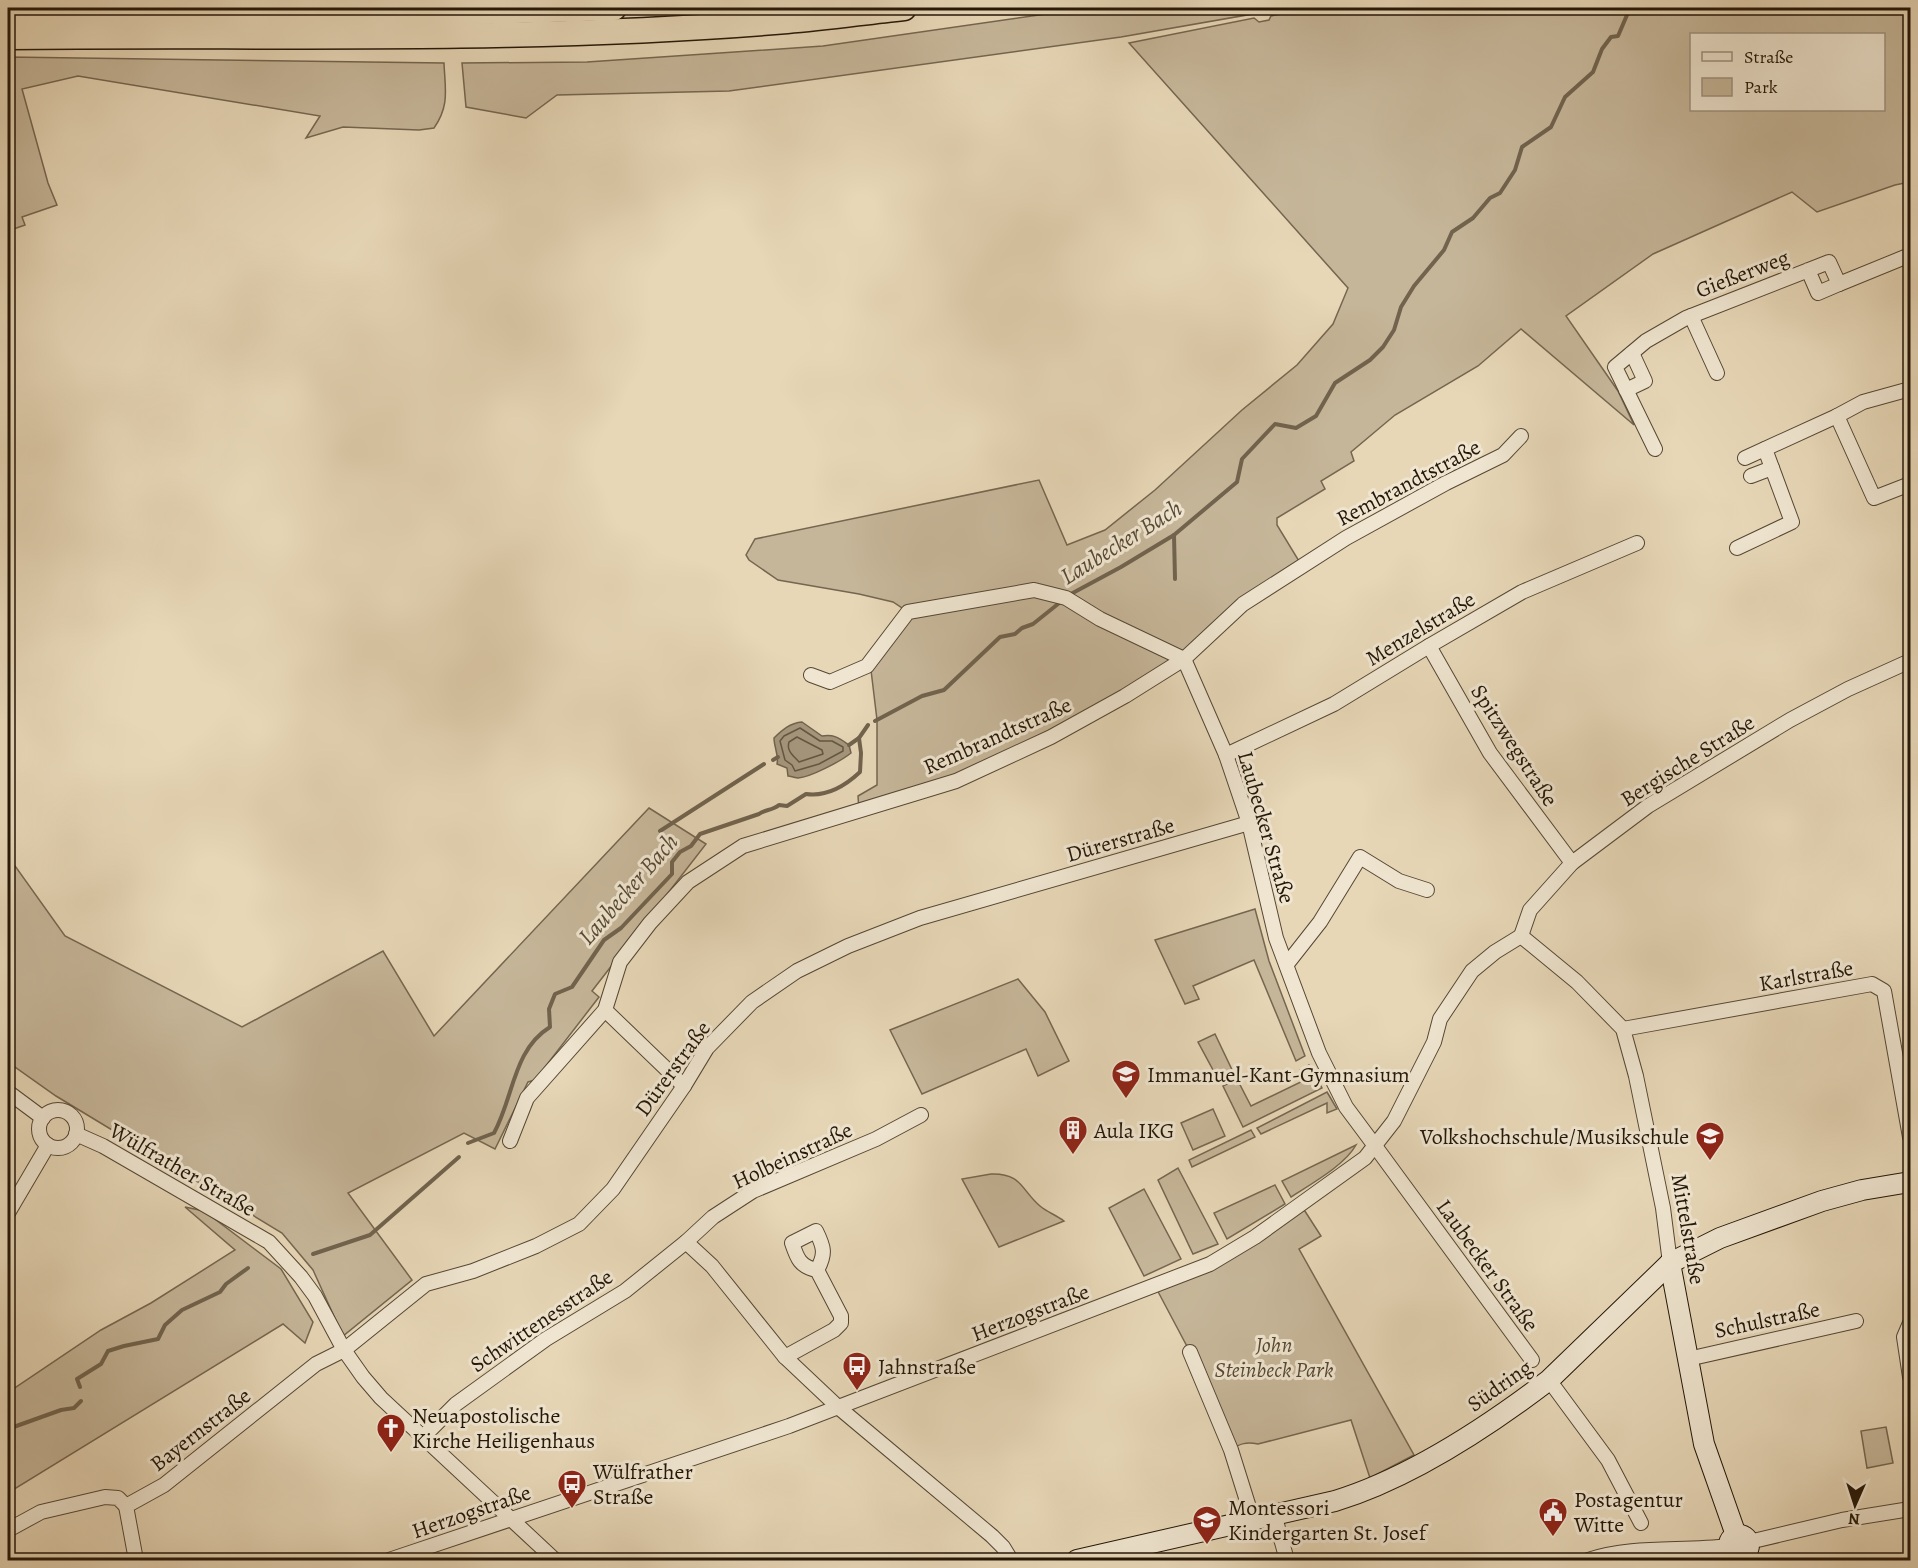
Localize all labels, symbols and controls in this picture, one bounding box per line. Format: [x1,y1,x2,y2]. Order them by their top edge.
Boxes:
legend [1690,33,1885,111]
text: Straße [1744,45,1793,69]
text: Park [1744,75,1778,99]
street label: Gießerweg [1691,242,1793,305]
street label: Rembrandtstraße [1331,432,1486,533]
water label: Laubecker Bach [1054,492,1188,592]
street label: Menzelstraße [1360,584,1481,673]
street label: Spitzwegstraße [1463,679,1565,812]
street label: Rembrandtstraße [919,690,1076,782]
street label: Bergische Straße [1615,708,1760,814]
street label: Laubecker Straße [1230,748,1302,907]
street label: Dürerstraße [1063,810,1178,870]
water label: Laubecker Bach [571,826,685,952]
street label: Karlstraße [1757,953,1856,999]
street label: Dürerstraße [628,1015,718,1122]
school or university icon: Immanuel-Kant-Gymnasium [1110,1058,1142,1100]
place label: Immanuel-Kant-Gymnasium [1147,1060,1410,1090]
building icon: Aula IKG [1057,1114,1089,1156]
street label: Wülfrather Straße [103,1115,261,1224]
street label: Holbeinstraße [728,1115,857,1197]
place label: Aula IKG [1093,1116,1174,1146]
school or university icon: Volkshochschule/Musikschule [1694,1120,1726,1162]
place label: Volkshochschule/Musikschule [1419,1122,1689,1152]
street label: Mittelstraße [1664,1172,1712,1287]
street label: Laubecker Straße [1429,1193,1545,1338]
street label: Schwittenesstraße [464,1262,619,1380]
street label: Herzogstraße [967,1277,1094,1349]
street label: Schulstraße [1712,1294,1823,1346]
park label: John Steinbeck Park [1215,1330,1334,1385]
bus stop icon: Jahnstraße [841,1350,873,1392]
place label: Jahnstraße [878,1352,976,1382]
street label: Südring [1461,1353,1538,1419]
street label: Bayernstraße [144,1381,257,1479]
place label: Neuapostolische Kirche Heiligenhaus [412,1401,595,1456]
church icon: Neuapostolische Kirche Heiligenhaus [375,1412,407,1454]
place label: Wülfrather Straße [592,1457,693,1512]
bus stop icon: Wülfrather Straße [556,1468,588,1510]
north arrow [1825,1475,1885,1535]
street label: Herzogstraße [408,1478,535,1546]
place label: Postagentur Witte [1573,1485,1683,1540]
place label: Montessori Kindergarten St. Josef [1228,1493,1429,1548]
public building icon: Postagentur Witte [1537,1496,1569,1538]
school or university icon: Montessori Kindergarten St. Josef [1191,1504,1223,1546]
text: N [1848,1508,1861,1530]

